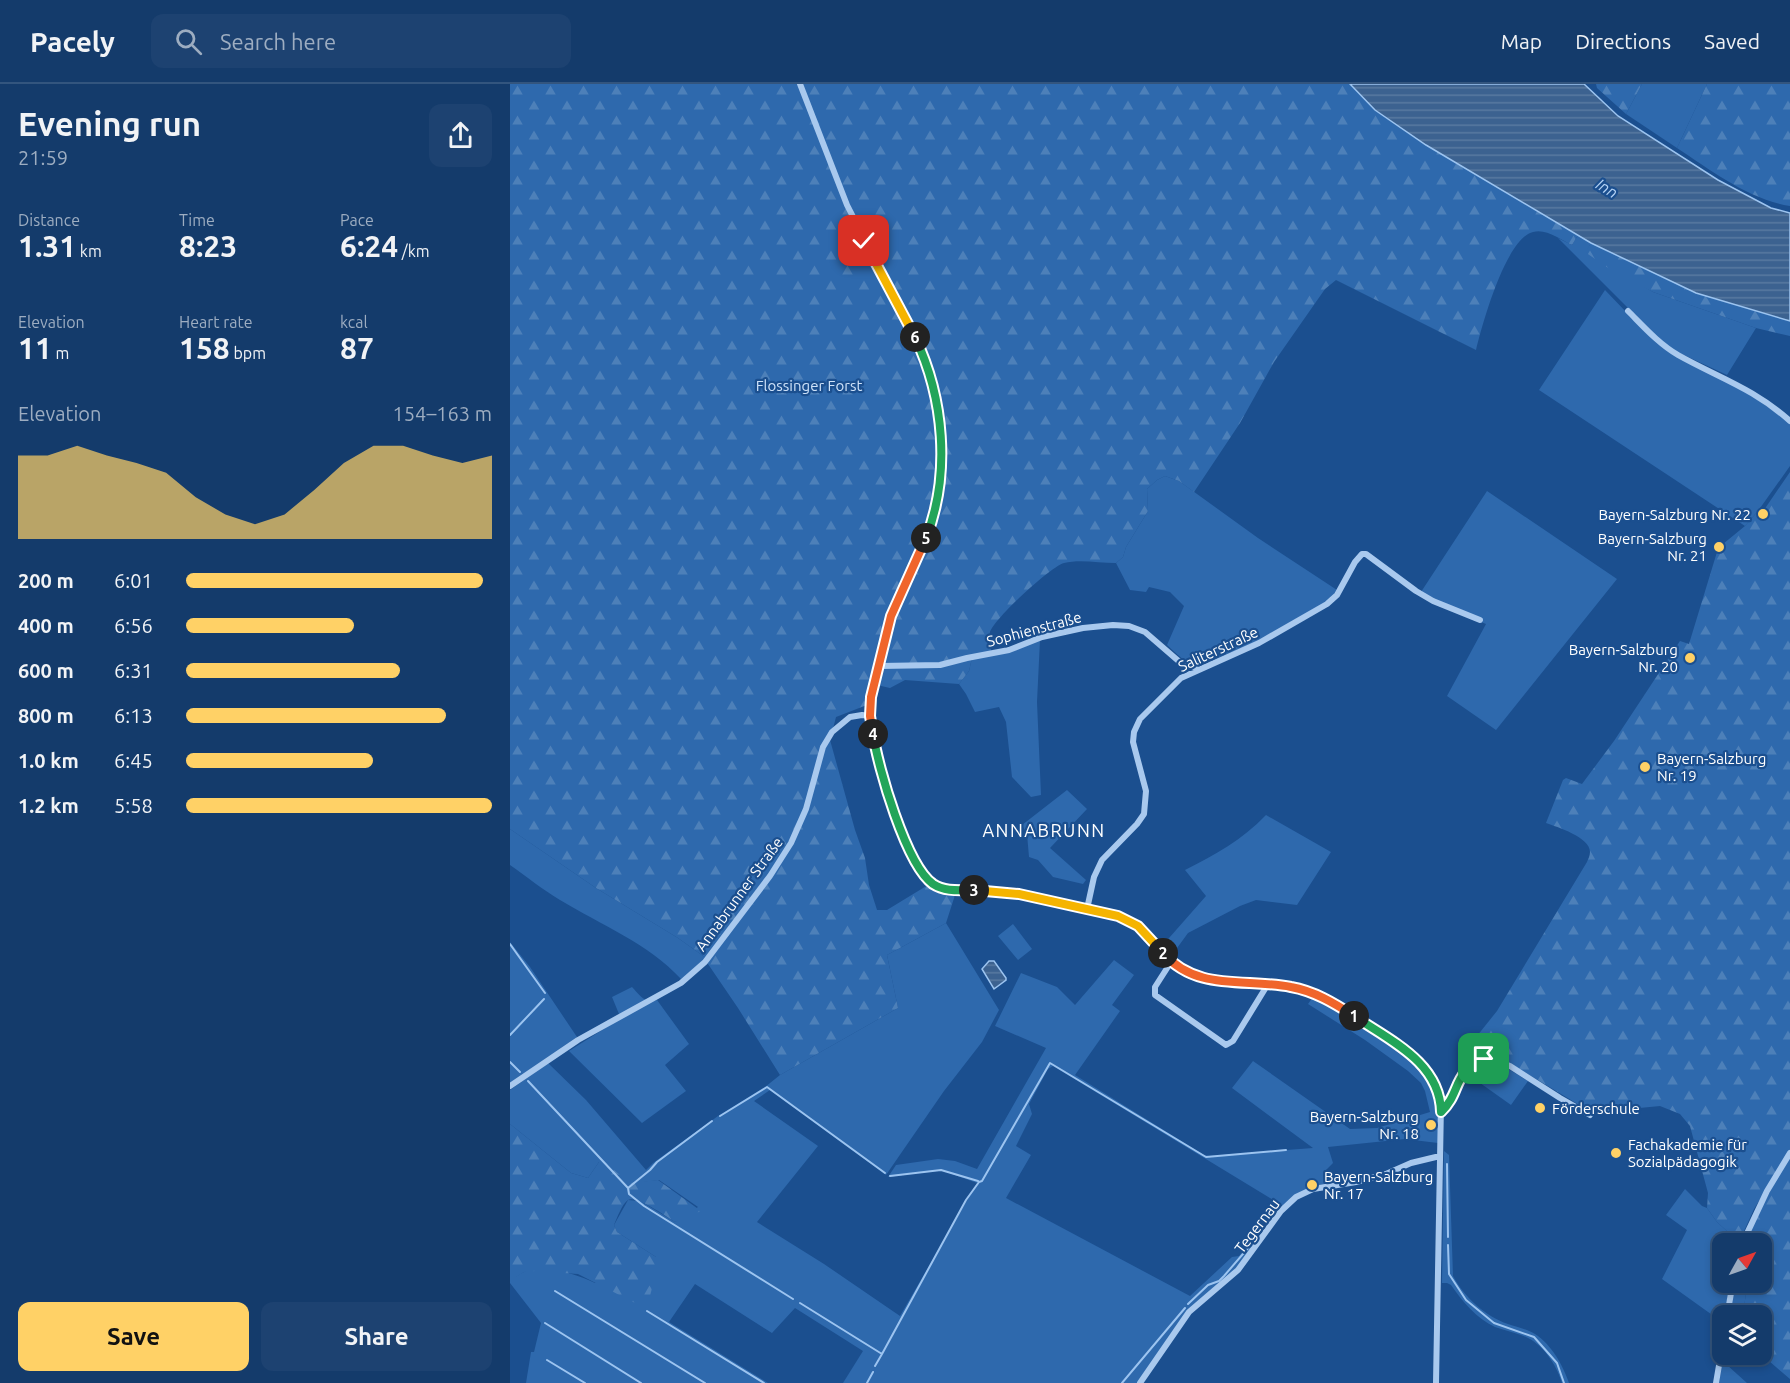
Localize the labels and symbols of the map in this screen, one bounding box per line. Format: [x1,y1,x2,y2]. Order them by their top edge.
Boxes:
water label: Inn [1593,175,1621,201]
pin [838,215,889,266]
pin: 6 [900,322,930,352]
park label: Flossinger Forst [756,377,862,394]
place label: Bayern-Salzburg Nr. 22 [1598,506,1751,523]
marker: Bayern-Salzburg Nr. 22 [1756,507,1770,521]
pin: 5 [911,523,941,553]
place label: Bayern-Salzburg Nr. 21 [1598,530,1707,564]
marker: Bayern-Salzburg Nr. 21 [1712,540,1726,554]
street label: Sophienstraße [985,608,1083,650]
street label: Saliterstraße [1175,623,1261,675]
place label: Bayern-Salzburg Nr. 20 [1569,641,1678,675]
marker: Bayern-Salzburg Nr. 20 [1683,651,1697,665]
pin: 4 [858,719,888,749]
place label: Bayern-Salzburg Nr. 19 [1657,750,1766,784]
marker: Bayern-Salzburg Nr. 19 [1638,760,1652,774]
district label: ANNABRUNN [982,820,1106,840]
street label: Annabrunner Straße [692,834,786,954]
pin: 3 [959,875,989,905]
pin: 2 [1148,938,1178,968]
pin: 1 [1339,1001,1369,1031]
pin [1458,1033,1509,1084]
place label: Förderschule [1552,1100,1640,1117]
marker: Förderschule [1533,1101,1547,1115]
place label: Bayern-Salzburg Nr. 18 [1310,1108,1419,1142]
marker: Bayern-Salzburg Nr. 18 [1424,1118,1438,1132]
place label: Fachakademie für Sozialpädagogik [1628,1136,1747,1170]
marker: Fachakademie für Sozialpädagogik [1609,1146,1623,1160]
place label: Bayern-Salzburg Nr. 17 [1324,1168,1433,1202]
marker: Bayern-Salzburg Nr. 17 [1305,1178,1319,1192]
street label: Tegernau [1231,1196,1283,1256]
north arrow [1712,1233,1772,1293]

